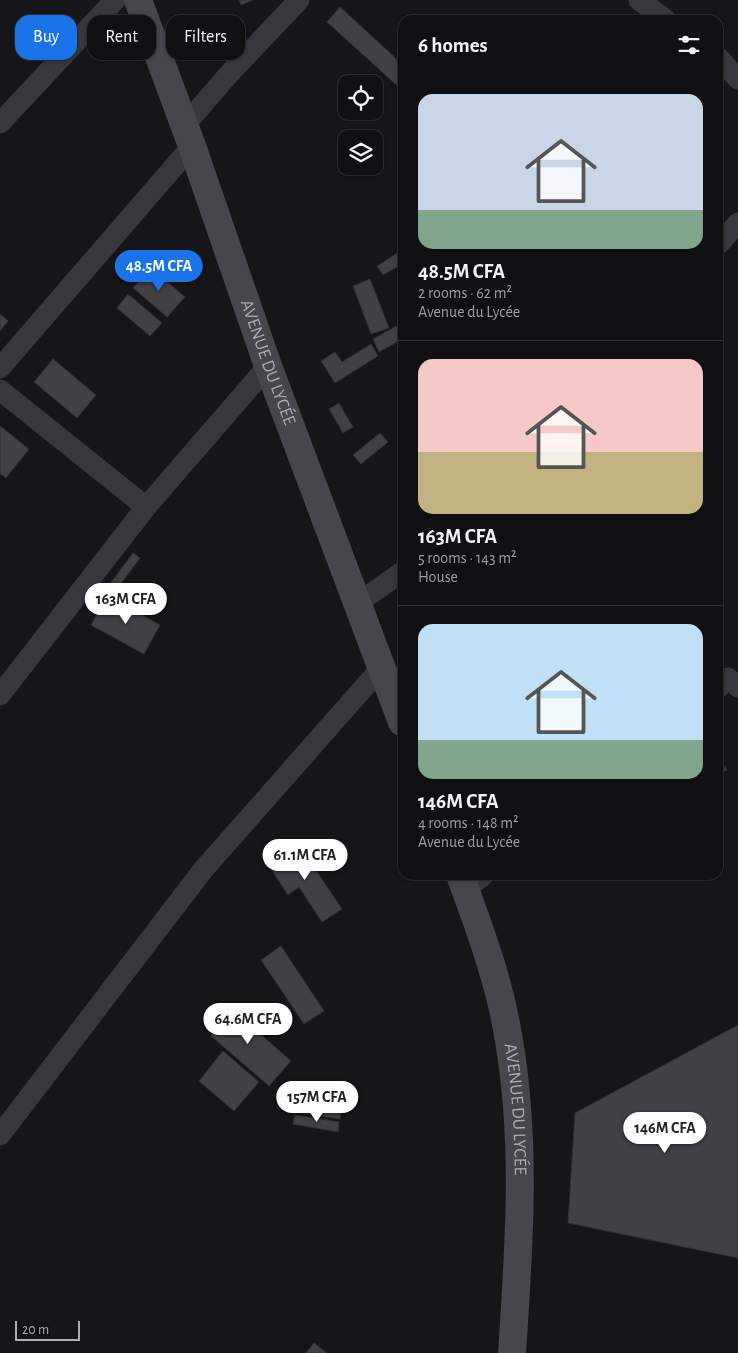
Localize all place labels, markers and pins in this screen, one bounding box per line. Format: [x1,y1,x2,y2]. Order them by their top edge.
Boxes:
pin: 48.5M CFA [102,250,216,292]
pin: 163M CFA [74,582,178,625]
pin: 61.1M CFA [248,838,362,881]
pin: 64.6M CFA [191,1002,305,1045]
pin: 157M CFA [265,1080,369,1123]
pin: 146M CFA [613,1112,717,1154]

